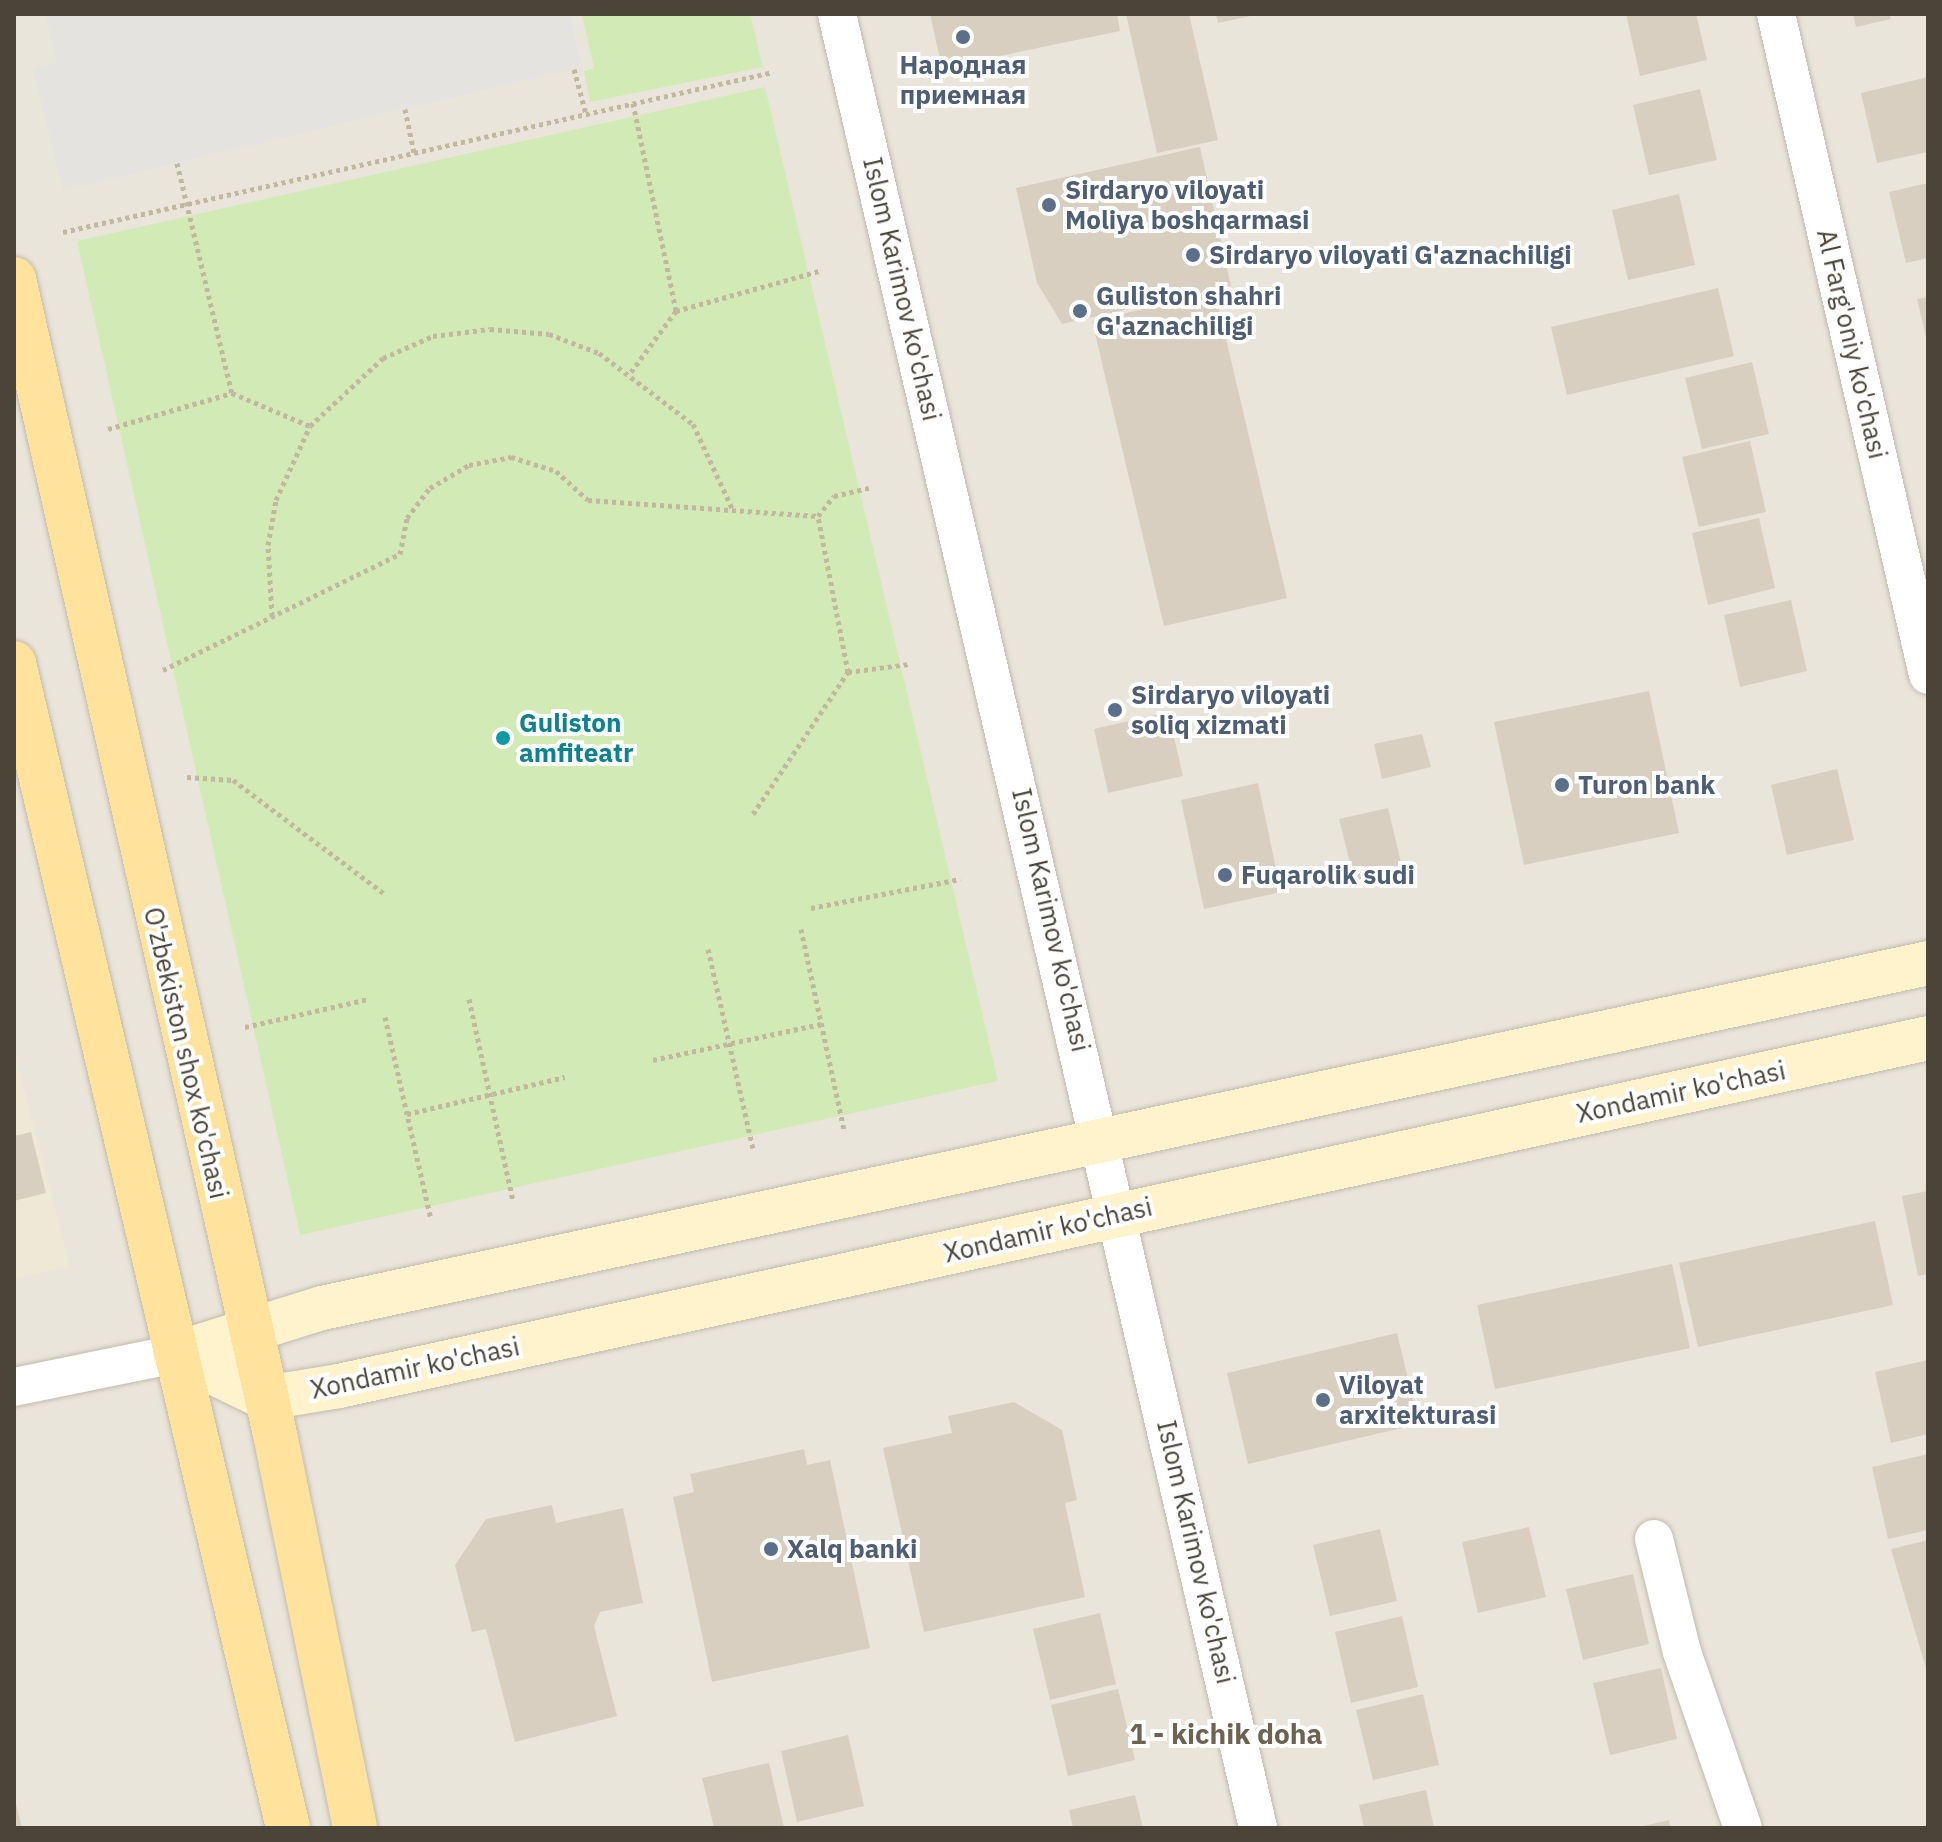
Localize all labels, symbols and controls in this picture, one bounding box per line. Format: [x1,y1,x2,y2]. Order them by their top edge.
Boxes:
marker: Народная приемная [954,28,972,46]
place label: Народная приемная [900,49,1026,110]
street label: Islom Karimov ko'chasi [856,154,948,424]
place label: Sirdaryo viloyati Moliya boshqarmasi [1065,174,1309,236]
marker: Sirdaryo viloyati Moliya boshqarmasi [1040,196,1058,214]
street label: Al Farg'oniy ko'chasi [1810,226,1894,462]
place label: Sirdaryo viloyati G'aznachiligi [1209,239,1572,271]
marker: Sirdaryo viloyati G'aznachiligi [1184,246,1202,264]
place label: Guliston shahri G'aznachiligi [1096,280,1281,342]
marker: Guliston shahri G'aznachiligi [1071,302,1089,320]
place label: Sirdaryo viloyati soliq xizmati [1131,679,1330,740]
marker: Sirdaryo viloyati soliq xizmati [1106,701,1124,719]
place label: Guliston amfiteatr [519,707,633,768]
marker: Guliston amfiteatr [494,729,512,747]
place label: Turon bank [1578,769,1715,801]
marker: Turon bank [1553,776,1571,794]
street label: Islom Karimov ko'chasi [1005,785,1097,1055]
place label: Fuqarolik sudi [1241,859,1415,891]
marker: Fuqarolik sudi [1216,866,1234,884]
street label: O'zbekiston shox ko'chasi [137,904,235,1202]
street label: Xondamir ko'chasi [1574,1055,1788,1129]
street label: Xondamir ko'chasi [941,1191,1155,1269]
street label: Xondamir ko'chasi [308,1331,522,1405]
place label: Viloyat arxitekturasi [1339,1369,1496,1430]
marker: Viloyat arxitekturasi [1314,1391,1332,1409]
street label: Islom Karimov ko'chasi [1150,1417,1242,1687]
place label: Xalq banki [787,1533,918,1565]
marker: Xalq banki [762,1540,780,1558]
district label: 1 - kichik doha [1130,1717,1322,1751]

